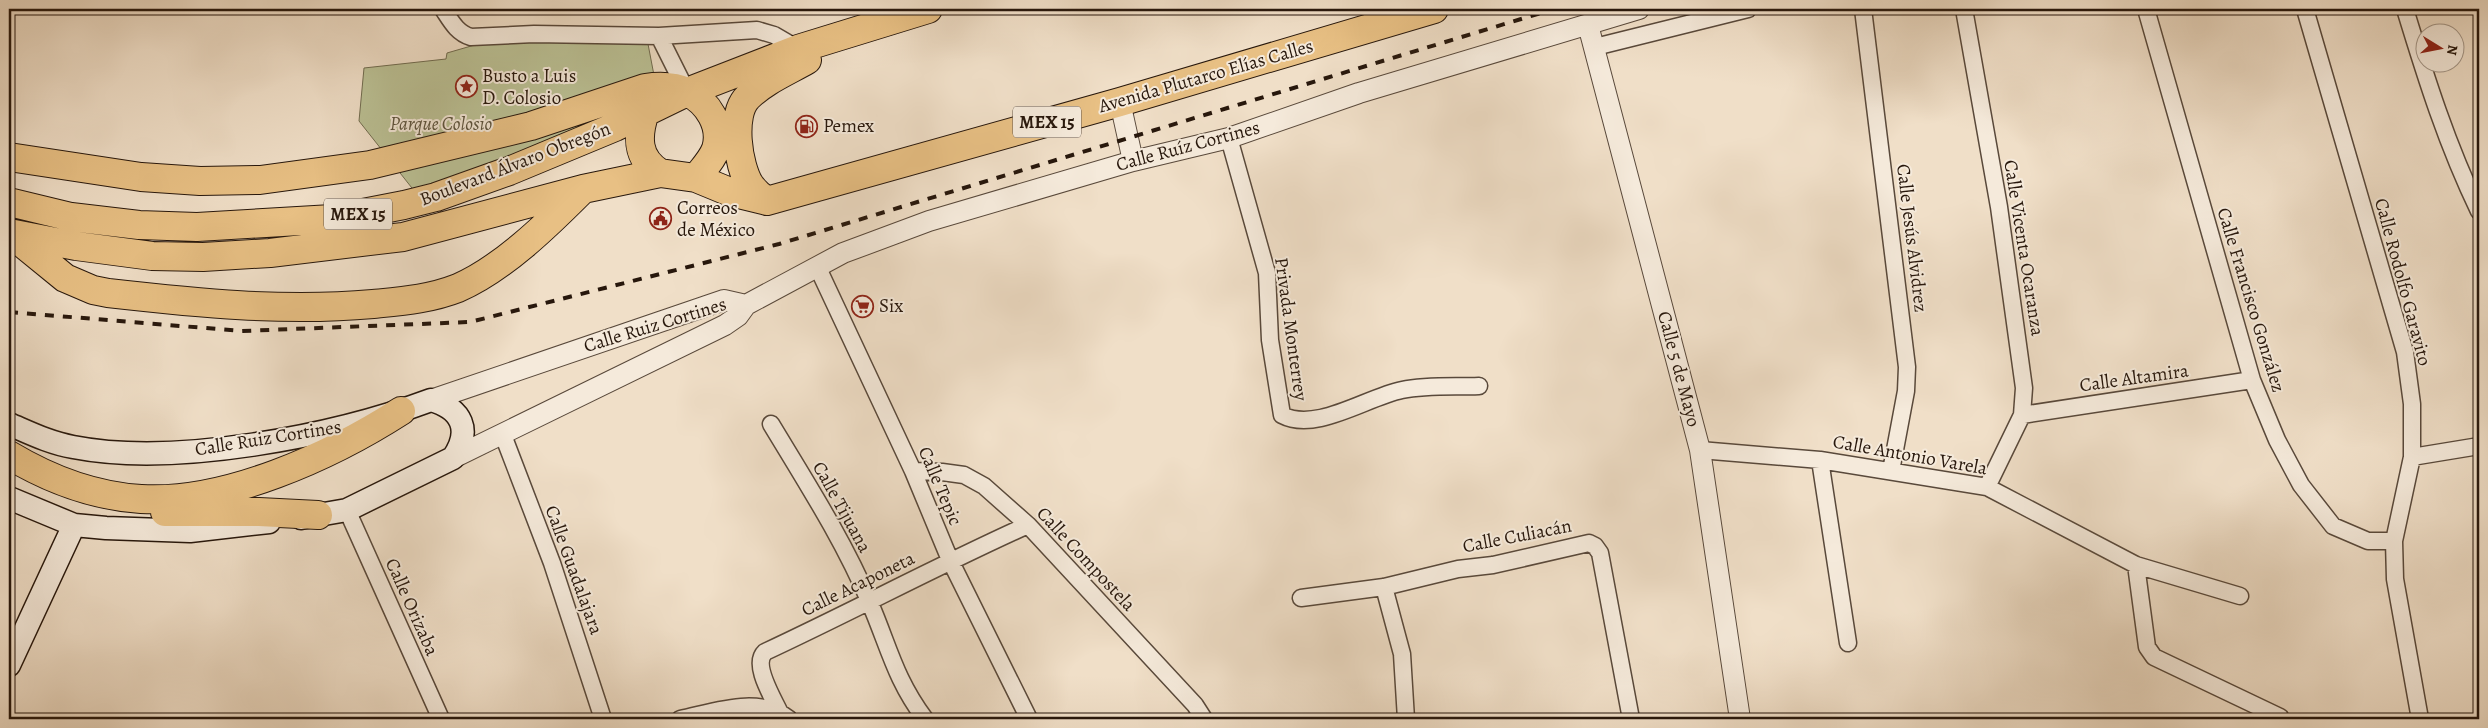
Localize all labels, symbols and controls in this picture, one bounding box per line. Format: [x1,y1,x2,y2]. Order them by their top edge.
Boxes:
north arrow [2416,22,2466,72]
street label: Avenida Plutarco Elías Calles [1095,33,1316,119]
text: N [2442,43,2463,57]
place label: Busto a Luis D. Colosio [482,63,576,111]
place icon: Busto a Luis D. Colosio [454,75,478,99]
road number: MEX 15 [1013,106,1081,138]
park label: Parque Colosio [390,111,492,137]
place label: Pemex [823,113,874,139]
fuel station icon: Pemex [795,114,819,138]
street label: Calle Ruíz Cortines [1113,114,1263,178]
street label: Boulevard Álvaro Obregón [416,116,614,212]
street label: Calle Vicenta Ocaranza [1997,158,2051,338]
street label: Calle Jesús Alvidrez [1890,162,1934,314]
place label: Correos de México [677,195,755,243]
street label: Calle Rodolfo Garavito [2368,195,2438,369]
road number: MEX 15 [324,198,392,230]
street label: Calle Francisco González [2211,205,2291,395]
public building icon: Correos de México [649,207,673,231]
street label: Privada Monterrey [1268,256,1314,403]
street label: Calle Ruiz Cortines [580,291,730,359]
place label: Six [879,293,903,319]
supermarket icon: Six [851,294,875,318]
street label: Calle 5 de Mayo [1651,308,1707,430]
street label: Calle Altamira [2078,357,2190,399]
street label: Calle Ruiz Cortines [193,414,343,462]
street label: Calle Antonio Varela [1831,429,1989,481]
street label: Calle Tepic [912,442,968,530]
street label: Calle Tijuana [806,457,878,557]
street label: Calle Compostela [1031,501,1141,617]
street label: Calle Guadalajara [539,502,609,638]
street label: Calle Culiacán [1460,513,1574,559]
street label: Calle Acaponeta [797,545,919,623]
street label: Calle Orizaba [379,554,445,660]

